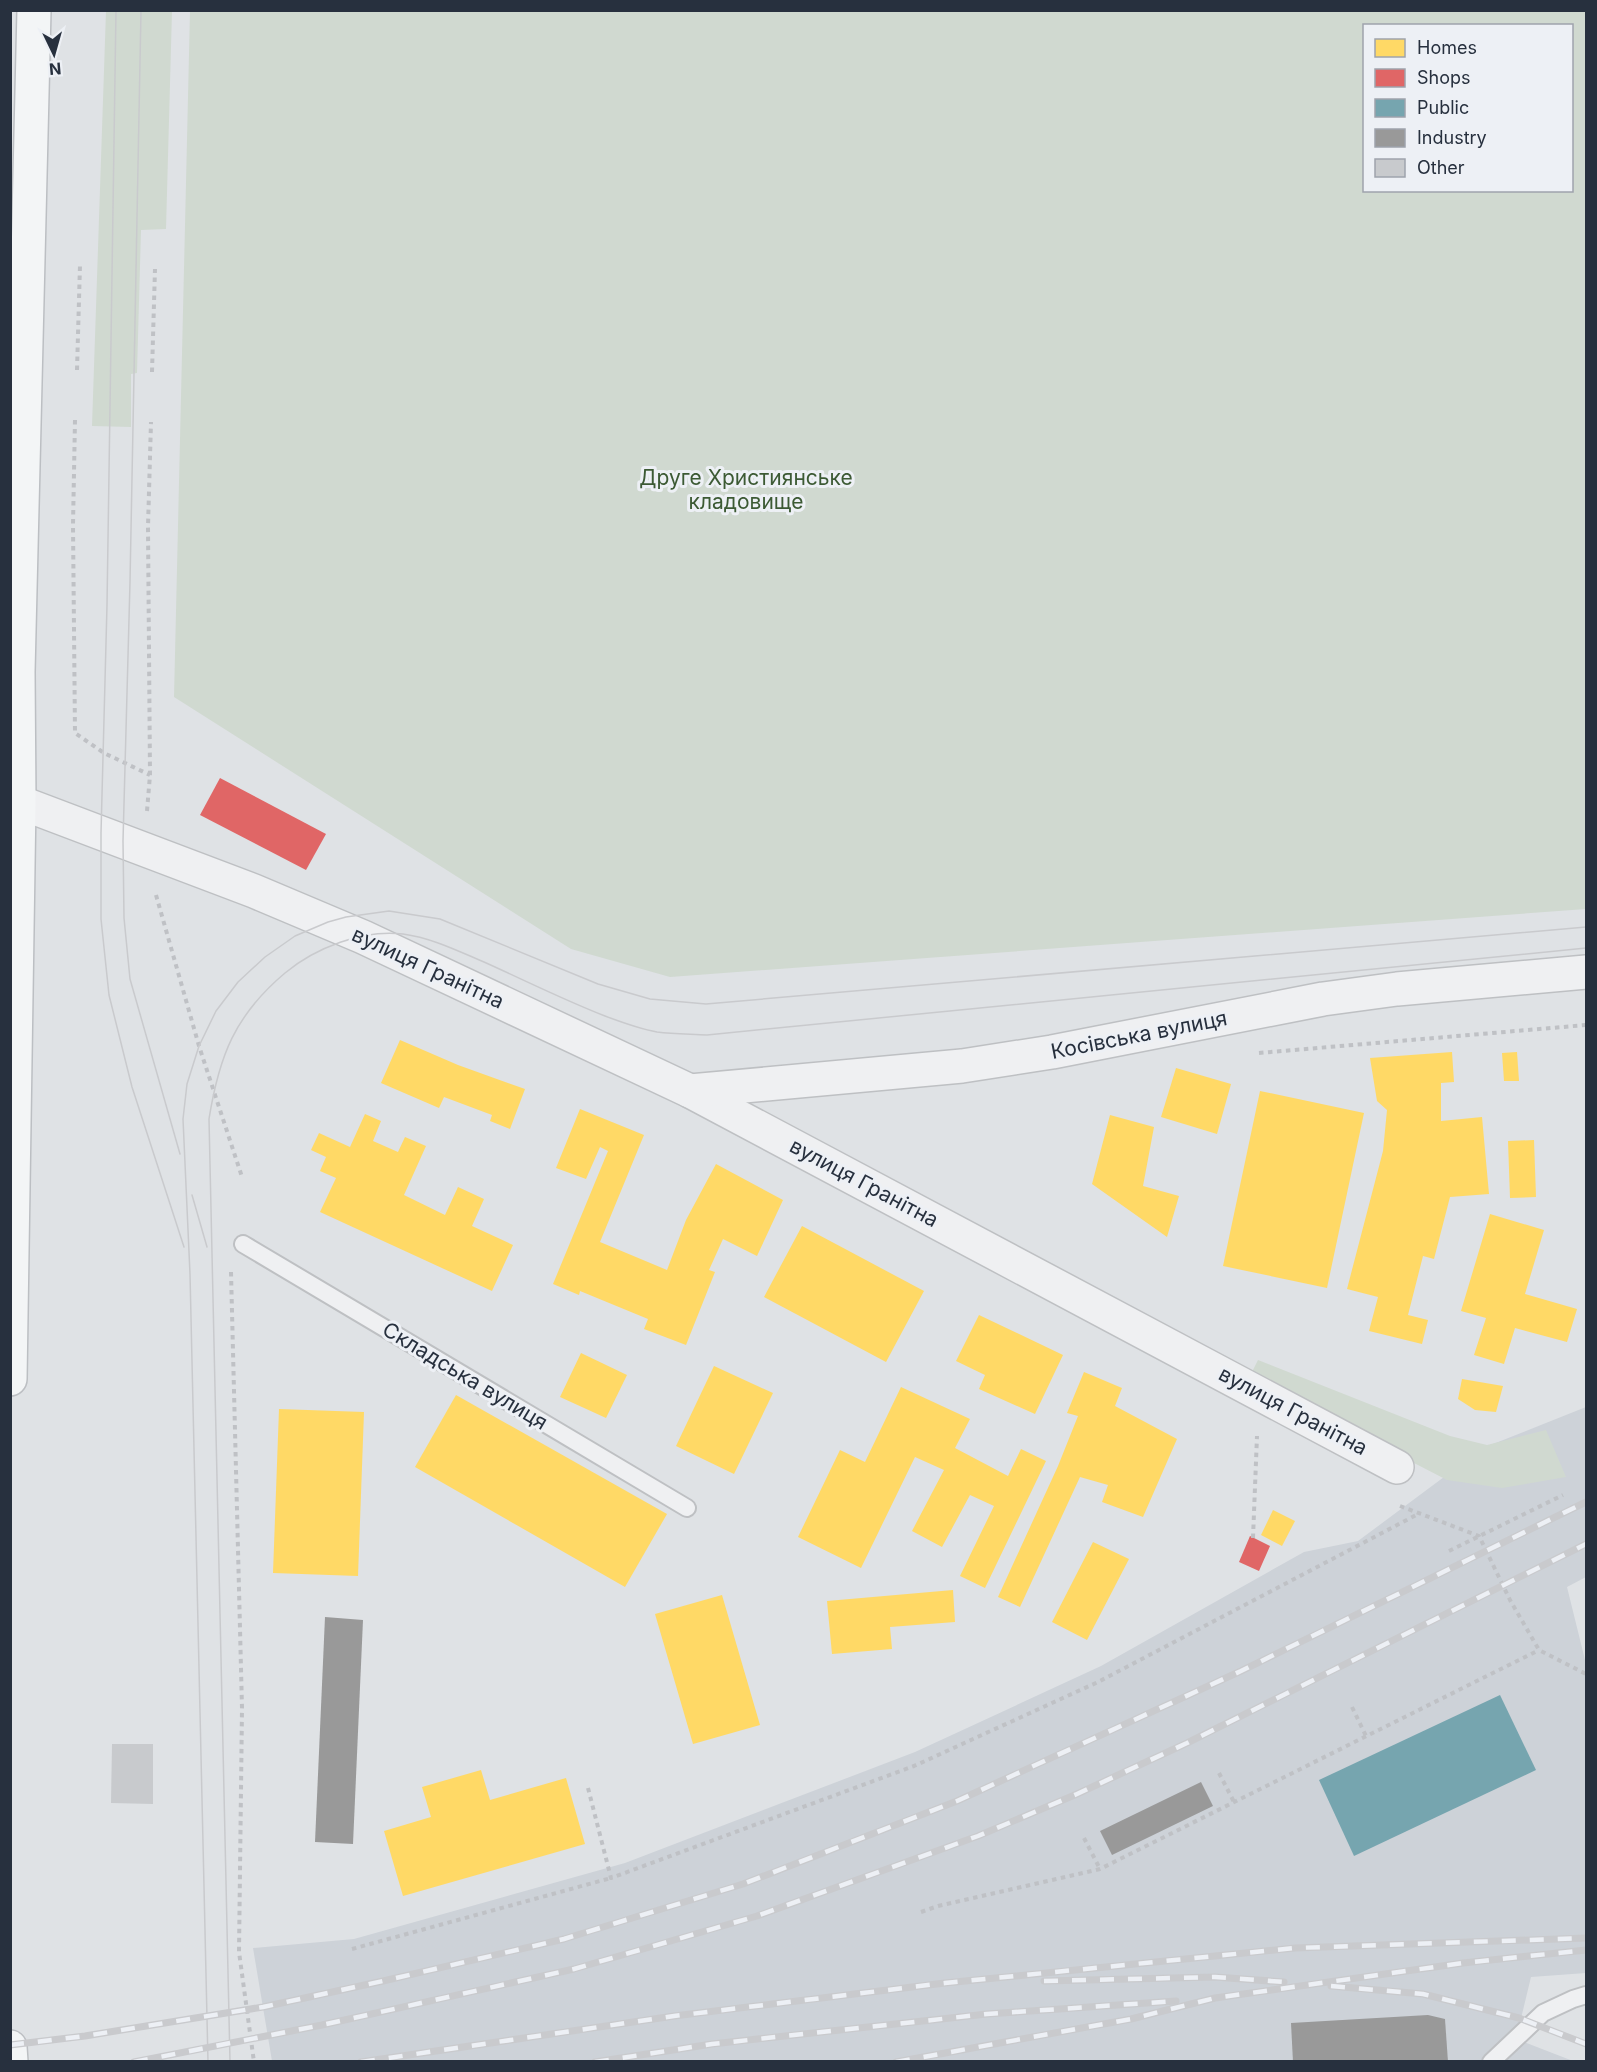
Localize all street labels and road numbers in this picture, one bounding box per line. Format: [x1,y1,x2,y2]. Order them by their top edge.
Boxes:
street label: вулиця Гранітна [348,921,508,1014]
street label: Косівська вулиця [1049,1005,1229,1064]
street label: вулиця Гранітна [786,1133,943,1232]
street label: Складська вулиця [378,1316,552,1435]
street label: вулиця Гранітна [1215,1361,1372,1460]

